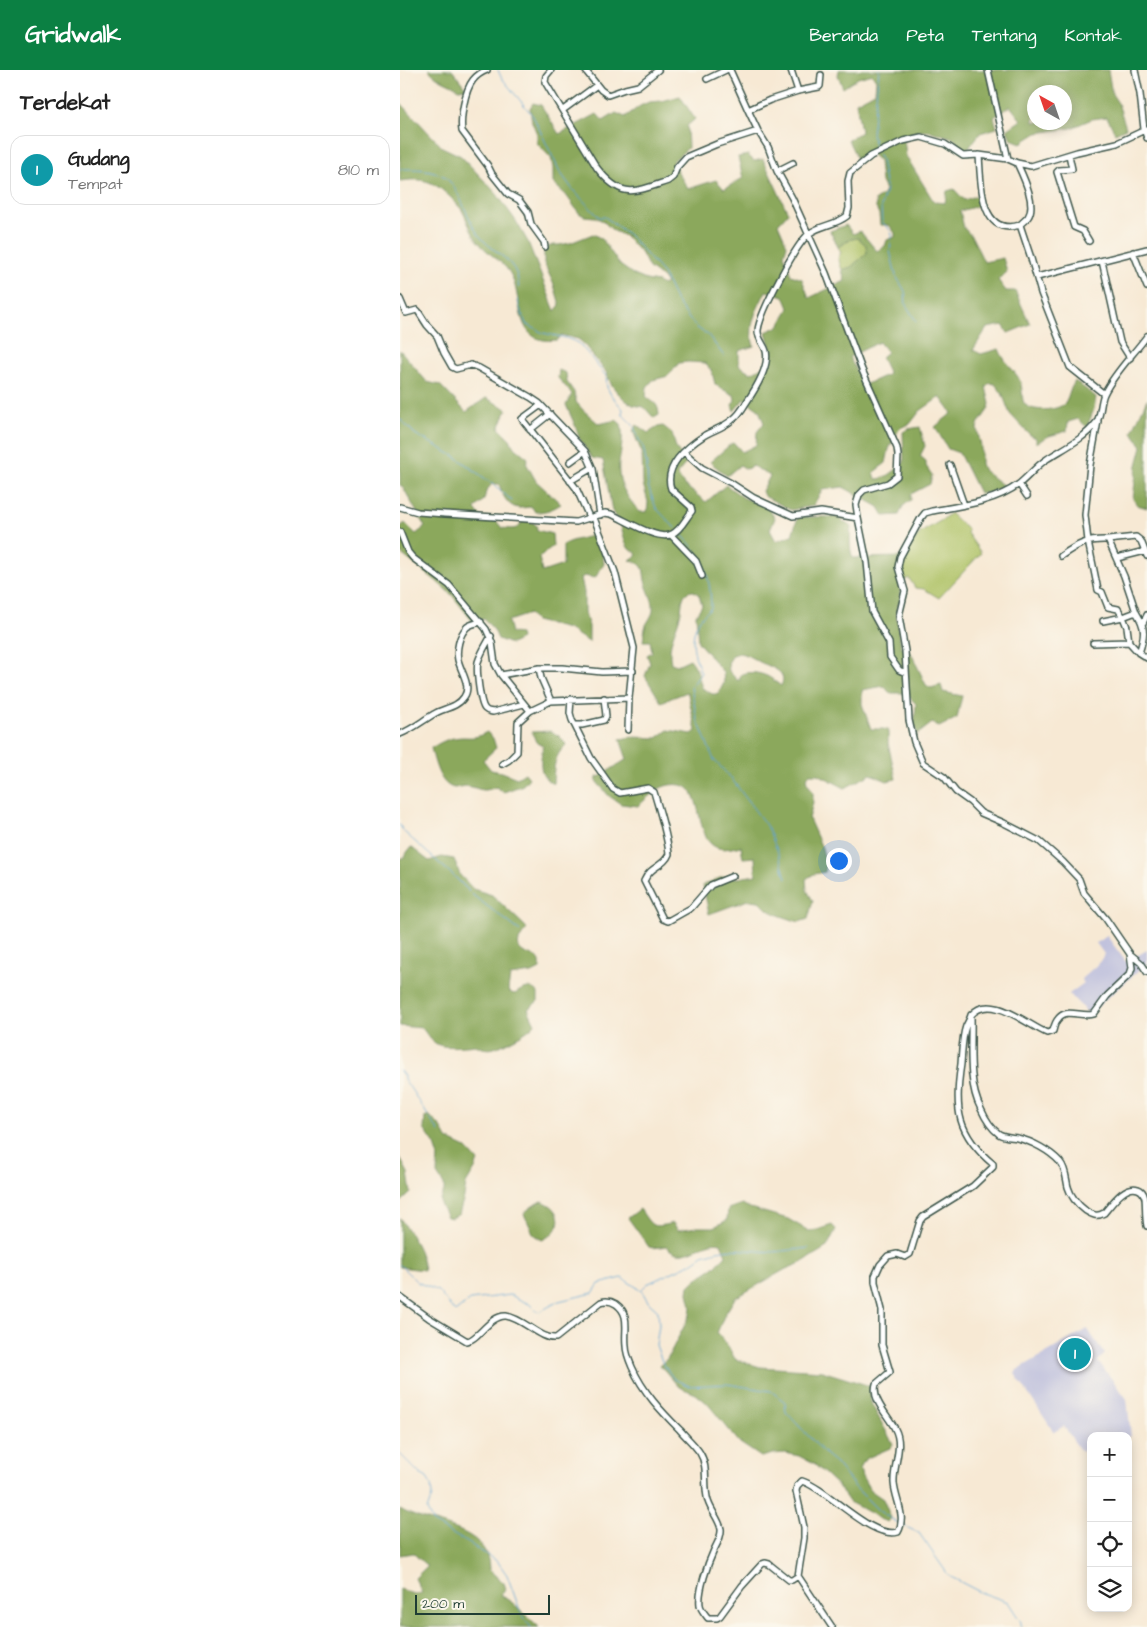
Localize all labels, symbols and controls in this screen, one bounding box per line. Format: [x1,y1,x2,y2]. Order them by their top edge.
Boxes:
text: Gridwalk [25,18,121,52]
text: Beranda [809,23,878,48]
text: Peta [906,23,944,48]
text: Tentang [972,23,1036,48]
text: Kontak [1064,23,1122,48]
north arrow [1027,85,1072,130]
text: Terdekat [20,88,110,117]
text: Gudang [68,146,130,173]
text: 1 [36,159,38,181]
text: 810 m [338,159,379,181]
text: Tempat [68,173,123,195]
your location [826,848,852,874]
pin: 1 [1059,1335,1091,1373]
map controls [1087,1432,1132,1612]
button: + [1087,1432,1132,1477]
button: − [1087,1477,1132,1522]
button: locate [1087,1522,1132,1567]
button: layers [1087,1567,1132,1612]
scale bar [415,1592,550,1615]
text: 200 m [422,1594,464,1614]

